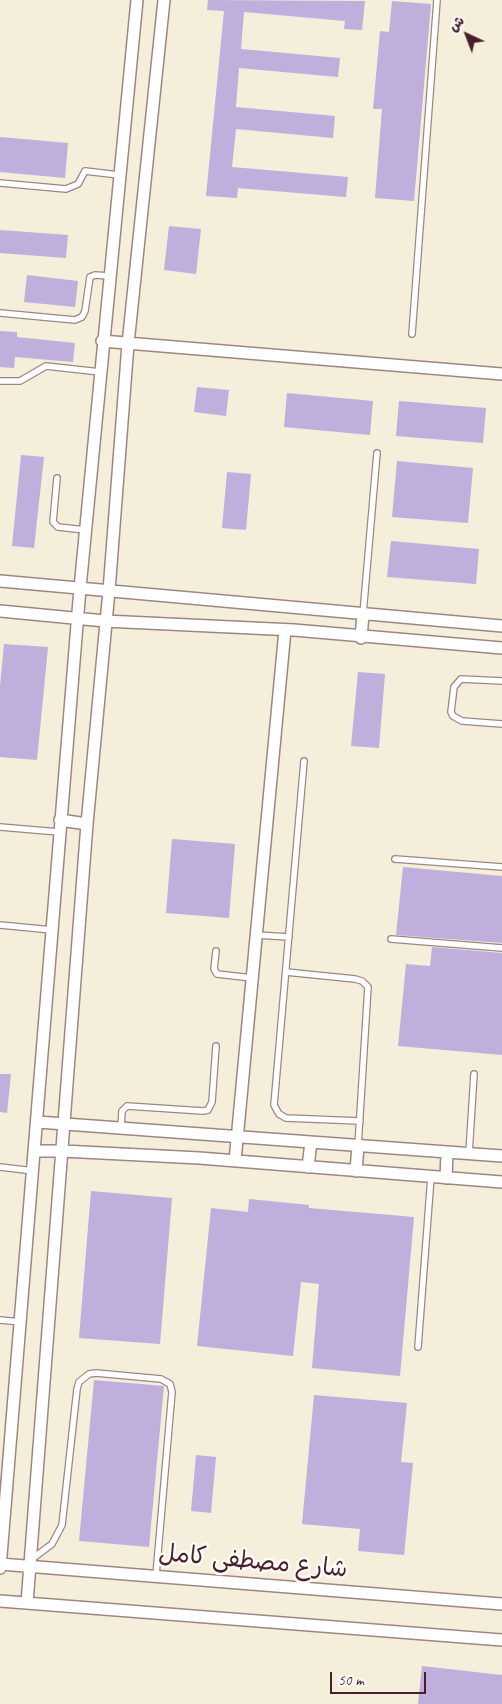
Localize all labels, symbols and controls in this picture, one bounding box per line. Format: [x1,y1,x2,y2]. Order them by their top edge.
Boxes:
north arrow [442,10,492,60]
text: ش [445,12,468,35]
street label: شارع مصطفى كامل [157,1539,349,1585]
scale bar [332,1662,428,1694]
text: 50 m [338,1671,364,1690]

